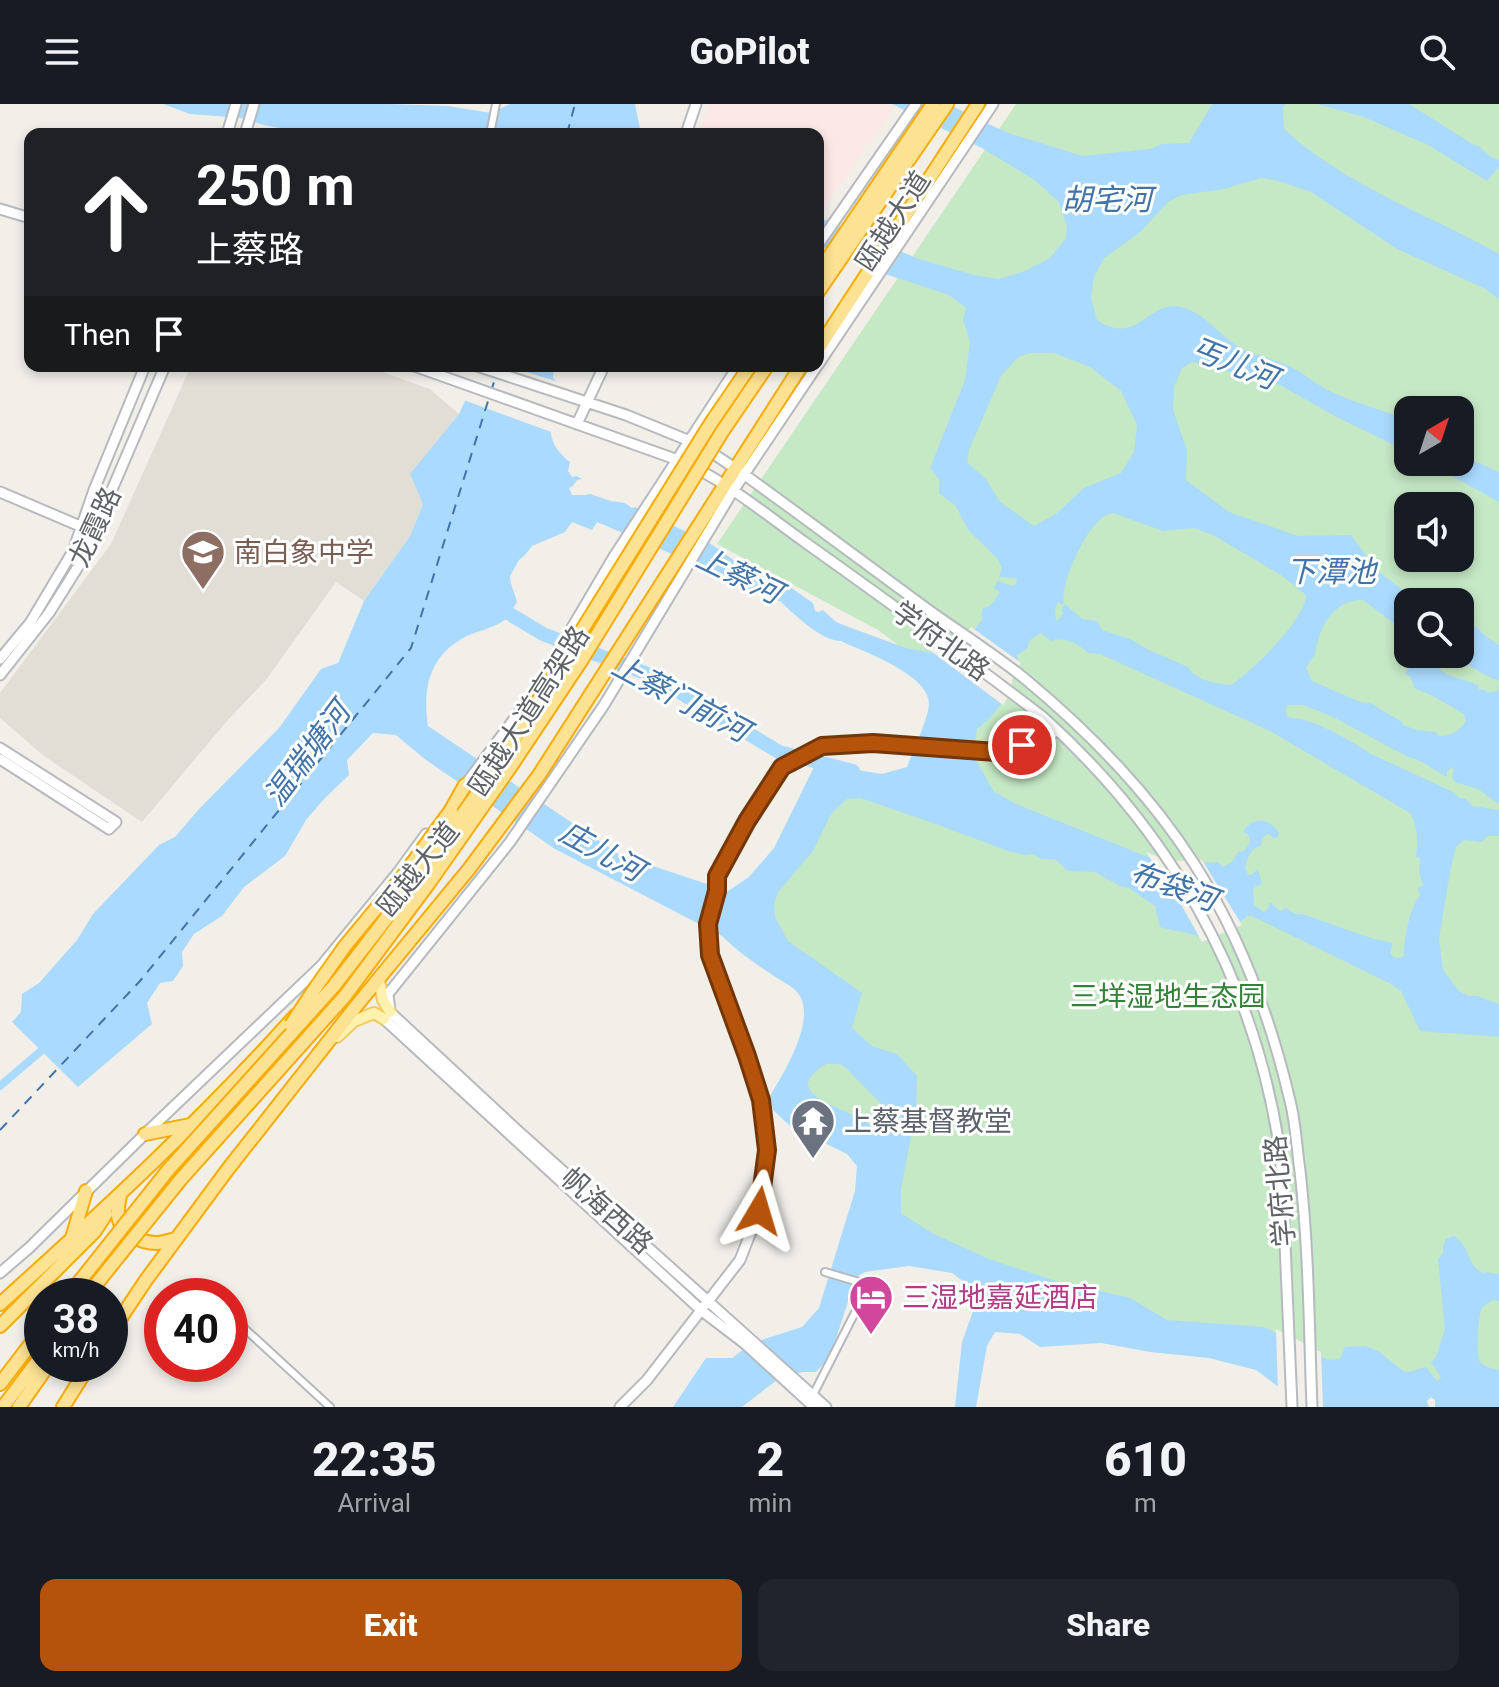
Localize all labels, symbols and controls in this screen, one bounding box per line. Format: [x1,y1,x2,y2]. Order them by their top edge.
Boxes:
icon: menu [40,30,84,74]
icon: search [1415,30,1459,74]
text: GoPilot [689,31,810,73]
text: 250 m [196,153,355,219]
icon: ahead [64,160,168,264]
street label: 瓯越大道 [849,165,937,277]
water label: 胡宅河 [1062,182,1157,217]
text: 上蔡路 [196,229,304,271]
icon: arrive [147,312,191,356]
text: Then [64,317,131,352]
water label: 丐儿河 [1186,330,1287,398]
north arrow [1394,396,1474,476]
map controls [1394,396,1474,668]
street label: 龙霞路 [62,482,128,572]
button: sound [1394,492,1474,572]
school or university icon: 南白象中学 [179,528,227,591]
place label: 南白象中学 [234,536,374,569]
water label: 上蔡河 [691,540,792,613]
water label: 下潭池 [1286,554,1379,589]
button: search [1394,588,1474,668]
street label: 学府北路 [886,595,996,687]
street label: 瓯越大道高架路 [462,620,596,802]
water label: 上蔡门前河 [607,647,760,751]
water label: 温瑞塘河 [257,692,360,812]
pin [988,711,1056,779]
icon: arrive [1000,723,1044,767]
water label: 庄儿河 [554,814,654,891]
street label: 瓯越大道 [370,815,466,923]
water label: 布袋河 [1126,854,1227,920]
park label: 三垟湿地生态园 [1070,980,1266,1013]
temple icon: 上蔡基督教堂 [789,1097,837,1160]
place label: 上蔡基督教堂 [844,1105,1012,1138]
street label: 学府北路 [1259,1134,1301,1248]
street label: 帆海西路 [554,1161,660,1261]
position arrow [717,1169,801,1253]
hotel icon: 三湿地嘉延酒店 [847,1273,895,1336]
speed limit sign: 40 [144,1278,248,1382]
place label: 三湿地嘉延酒店 [902,1281,1098,1314]
text: 38 [53,1296,99,1343]
text: km/h [53,1338,99,1362]
text: 22:35 [312,1431,437,1488]
text: 2 [756,1431,784,1488]
text: 610 [1104,1431,1187,1488]
text: Arrival [337,1488,411,1518]
text: min [749,1488,792,1518]
text: m [1134,1488,1157,1518]
button: Exit [40,1579,742,1671]
button: Share [758,1579,1459,1671]

